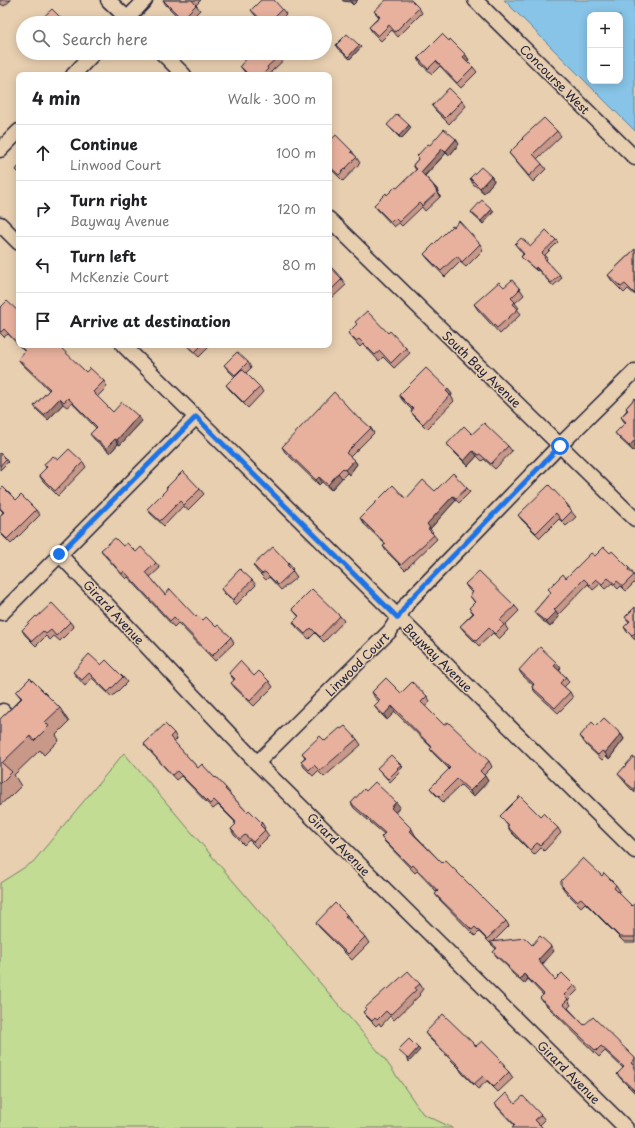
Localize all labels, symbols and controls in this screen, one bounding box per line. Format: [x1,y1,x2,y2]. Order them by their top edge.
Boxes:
map controls [587,12,623,84]
button: + [587,12,623,48]
search box [16,16,332,60]
icon: search [30,27,52,49]
text: Search here [62,27,148,50]
street label: Concourse West [516,40,594,118]
button: − [587,48,623,84]
text: 4 min [32,85,80,111]
text: Walk · 300 m [228,89,316,108]
text: Continue [70,132,138,155]
icon: ahead [32,142,54,164]
text: 100 m [276,143,316,162]
text: Linwood Court [70,155,161,174]
text: Turn right [70,188,147,211]
icon: right [32,198,54,220]
text: 120 m [277,199,316,218]
text: Bayway Avenue [70,211,169,230]
text: Turn left [70,244,136,267]
icon: left [32,254,54,276]
text: 80 m [282,255,316,274]
text: McKenzie Court [70,267,169,286]
text: Arrive at destination [70,309,231,332]
icon: arrive [32,310,54,332]
street label: South Bay Avenue [439,327,526,412]
route start [551,437,569,455]
route end [50,545,68,563]
street label: Girard Avenue [79,576,149,649]
street label: Bayway Avenue [399,618,477,696]
street label: Linwood Court [321,628,393,700]
street label: Girard Avenue [303,808,375,880]
street label: Girard Avenue [533,1036,605,1108]

